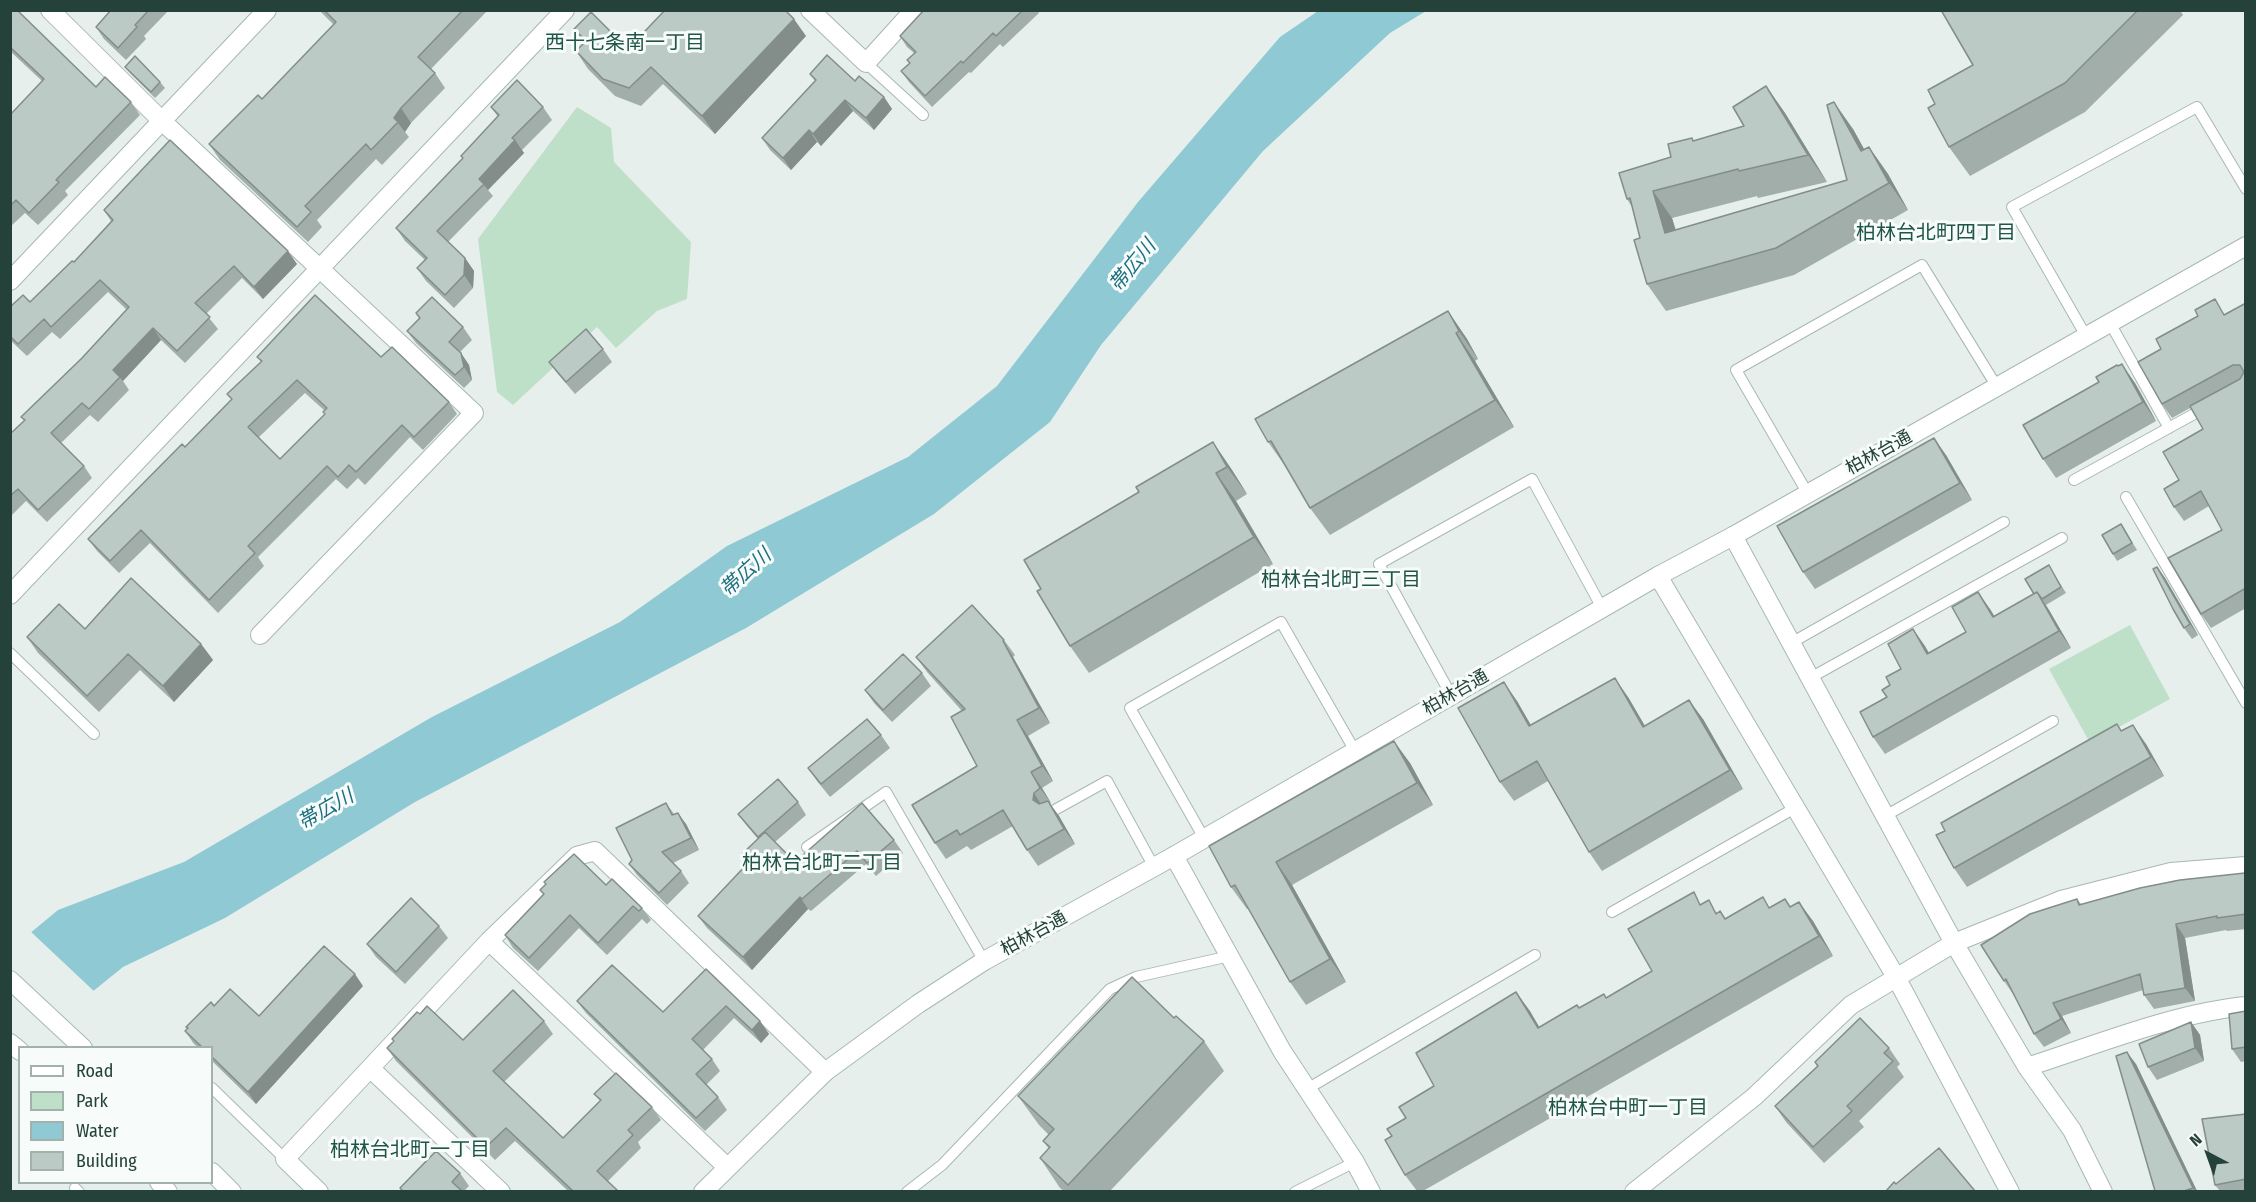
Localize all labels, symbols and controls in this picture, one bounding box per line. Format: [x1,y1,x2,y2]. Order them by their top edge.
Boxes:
district label: 西十七条南一丁目 [545,31,705,55]
district label: 柏林台北町四丁目 [1856,221,2016,245]
water label: 帯広川 [1105,235,1161,297]
street label: 柏林台通 [1842,426,1916,480]
water label: 帯広川 [716,544,776,602]
district label: 柏林台北町三丁目 [1261,568,1421,592]
street label: 柏林台通 [1419,666,1493,720]
water label: 帯広川 [294,785,358,835]
district label: 柏林台北町二丁目 [742,851,902,875]
street label: 柏林台通 [997,907,1071,961]
legend [18,1046,213,1184]
text: Road [76,1060,113,1082]
text: Park [76,1090,108,1112]
district label: 柏林台中町一丁目 [1548,1096,1708,1120]
text: Water [76,1120,119,1142]
north arrow [2178,1124,2238,1184]
text: N [2186,1130,2206,1150]
district label: 柏林台北町一丁目 [330,1138,490,1162]
text: Building [76,1150,137,1172]

